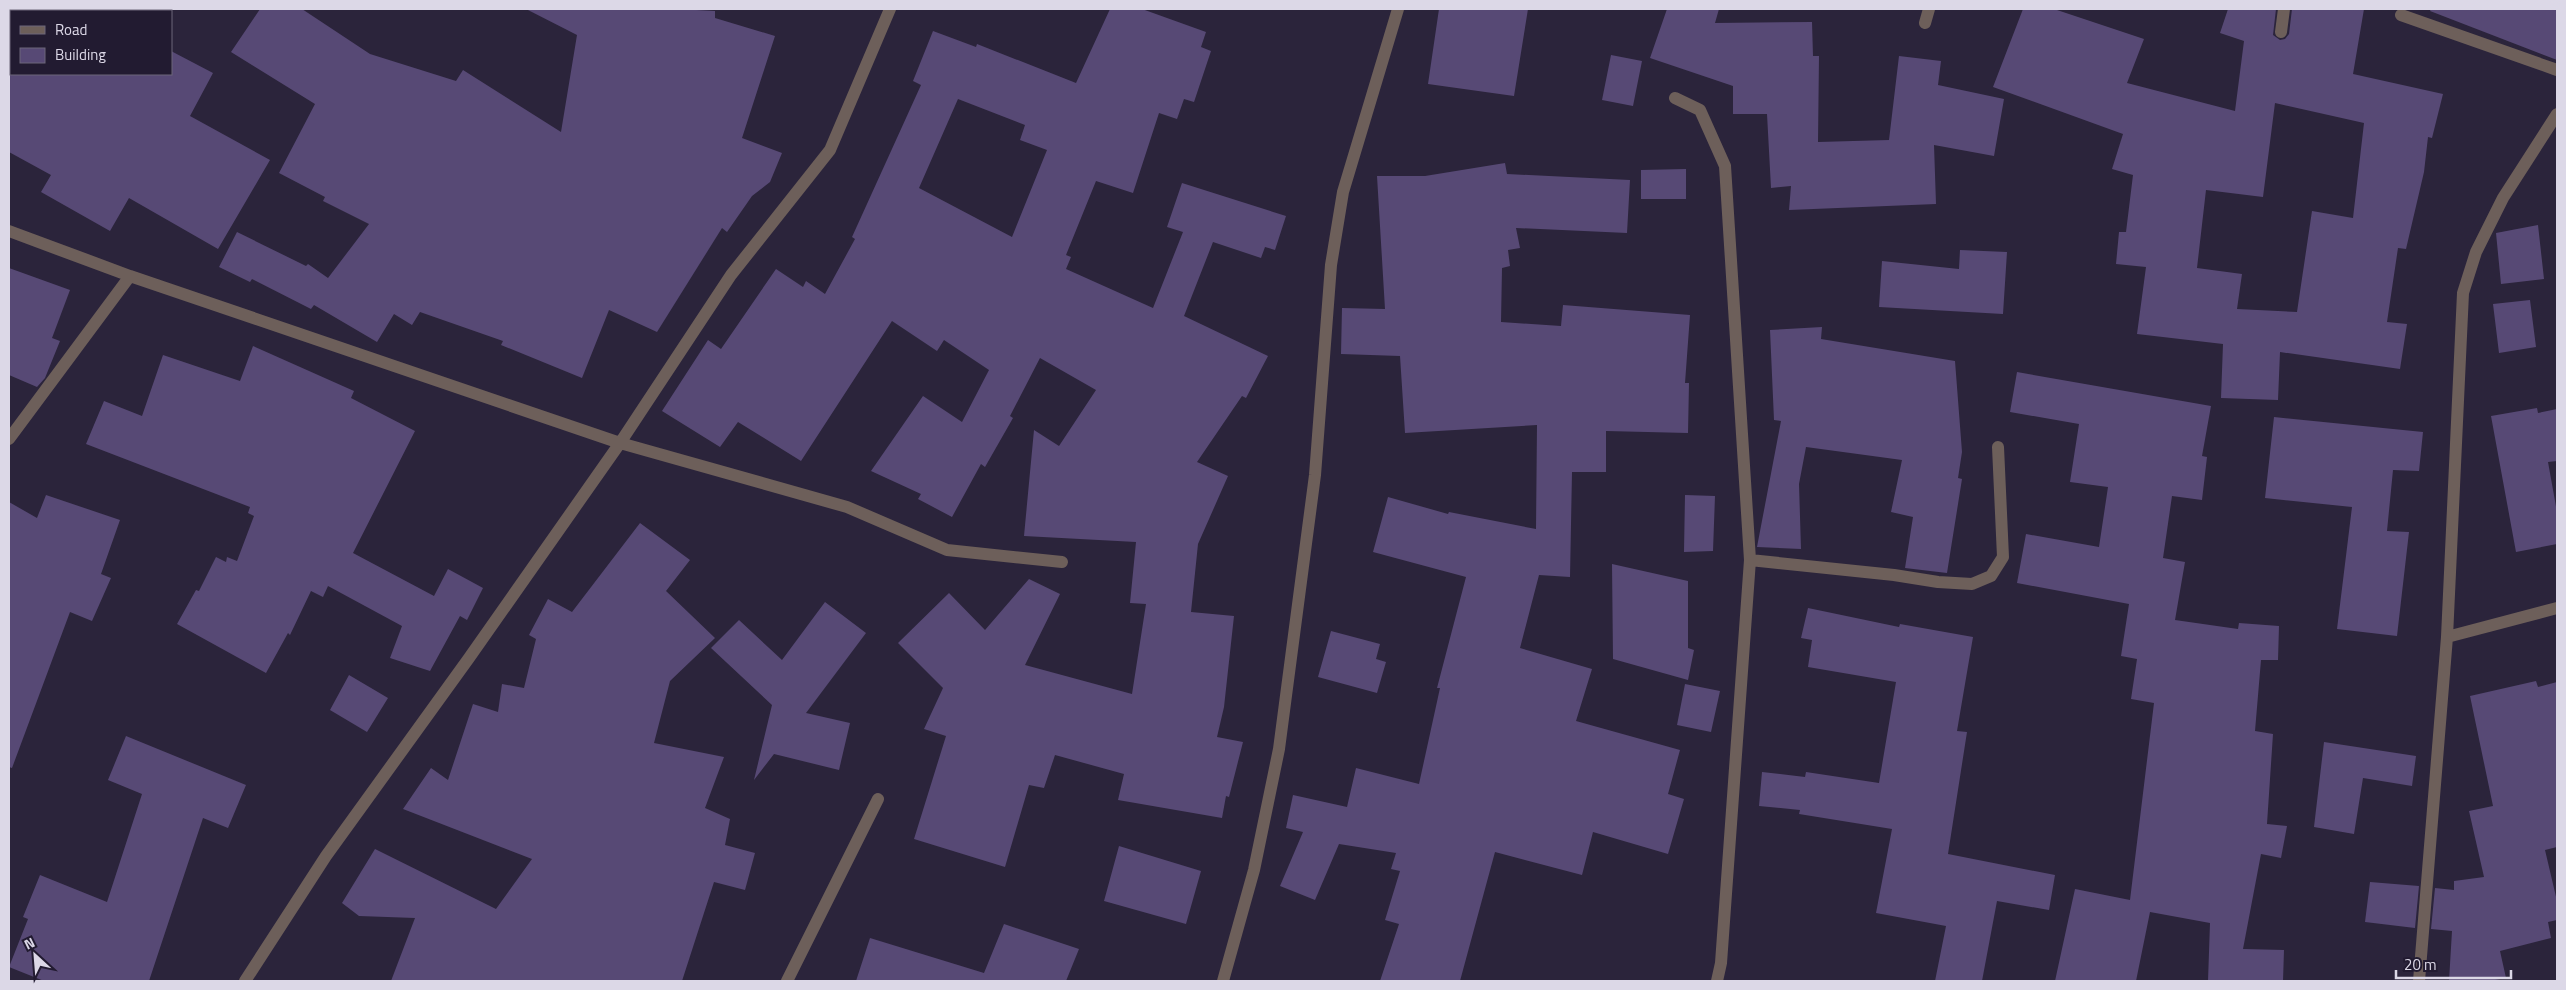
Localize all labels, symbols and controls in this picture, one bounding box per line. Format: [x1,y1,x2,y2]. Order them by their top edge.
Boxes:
legend [10,10,172,75]
text: Road [55,18,87,41]
text: Building [55,43,106,66]
north arrow [10,930,60,980]
text: N [20,931,38,954]
scale bar [2396,948,2511,980]
text: 20 m [2404,953,2437,976]

